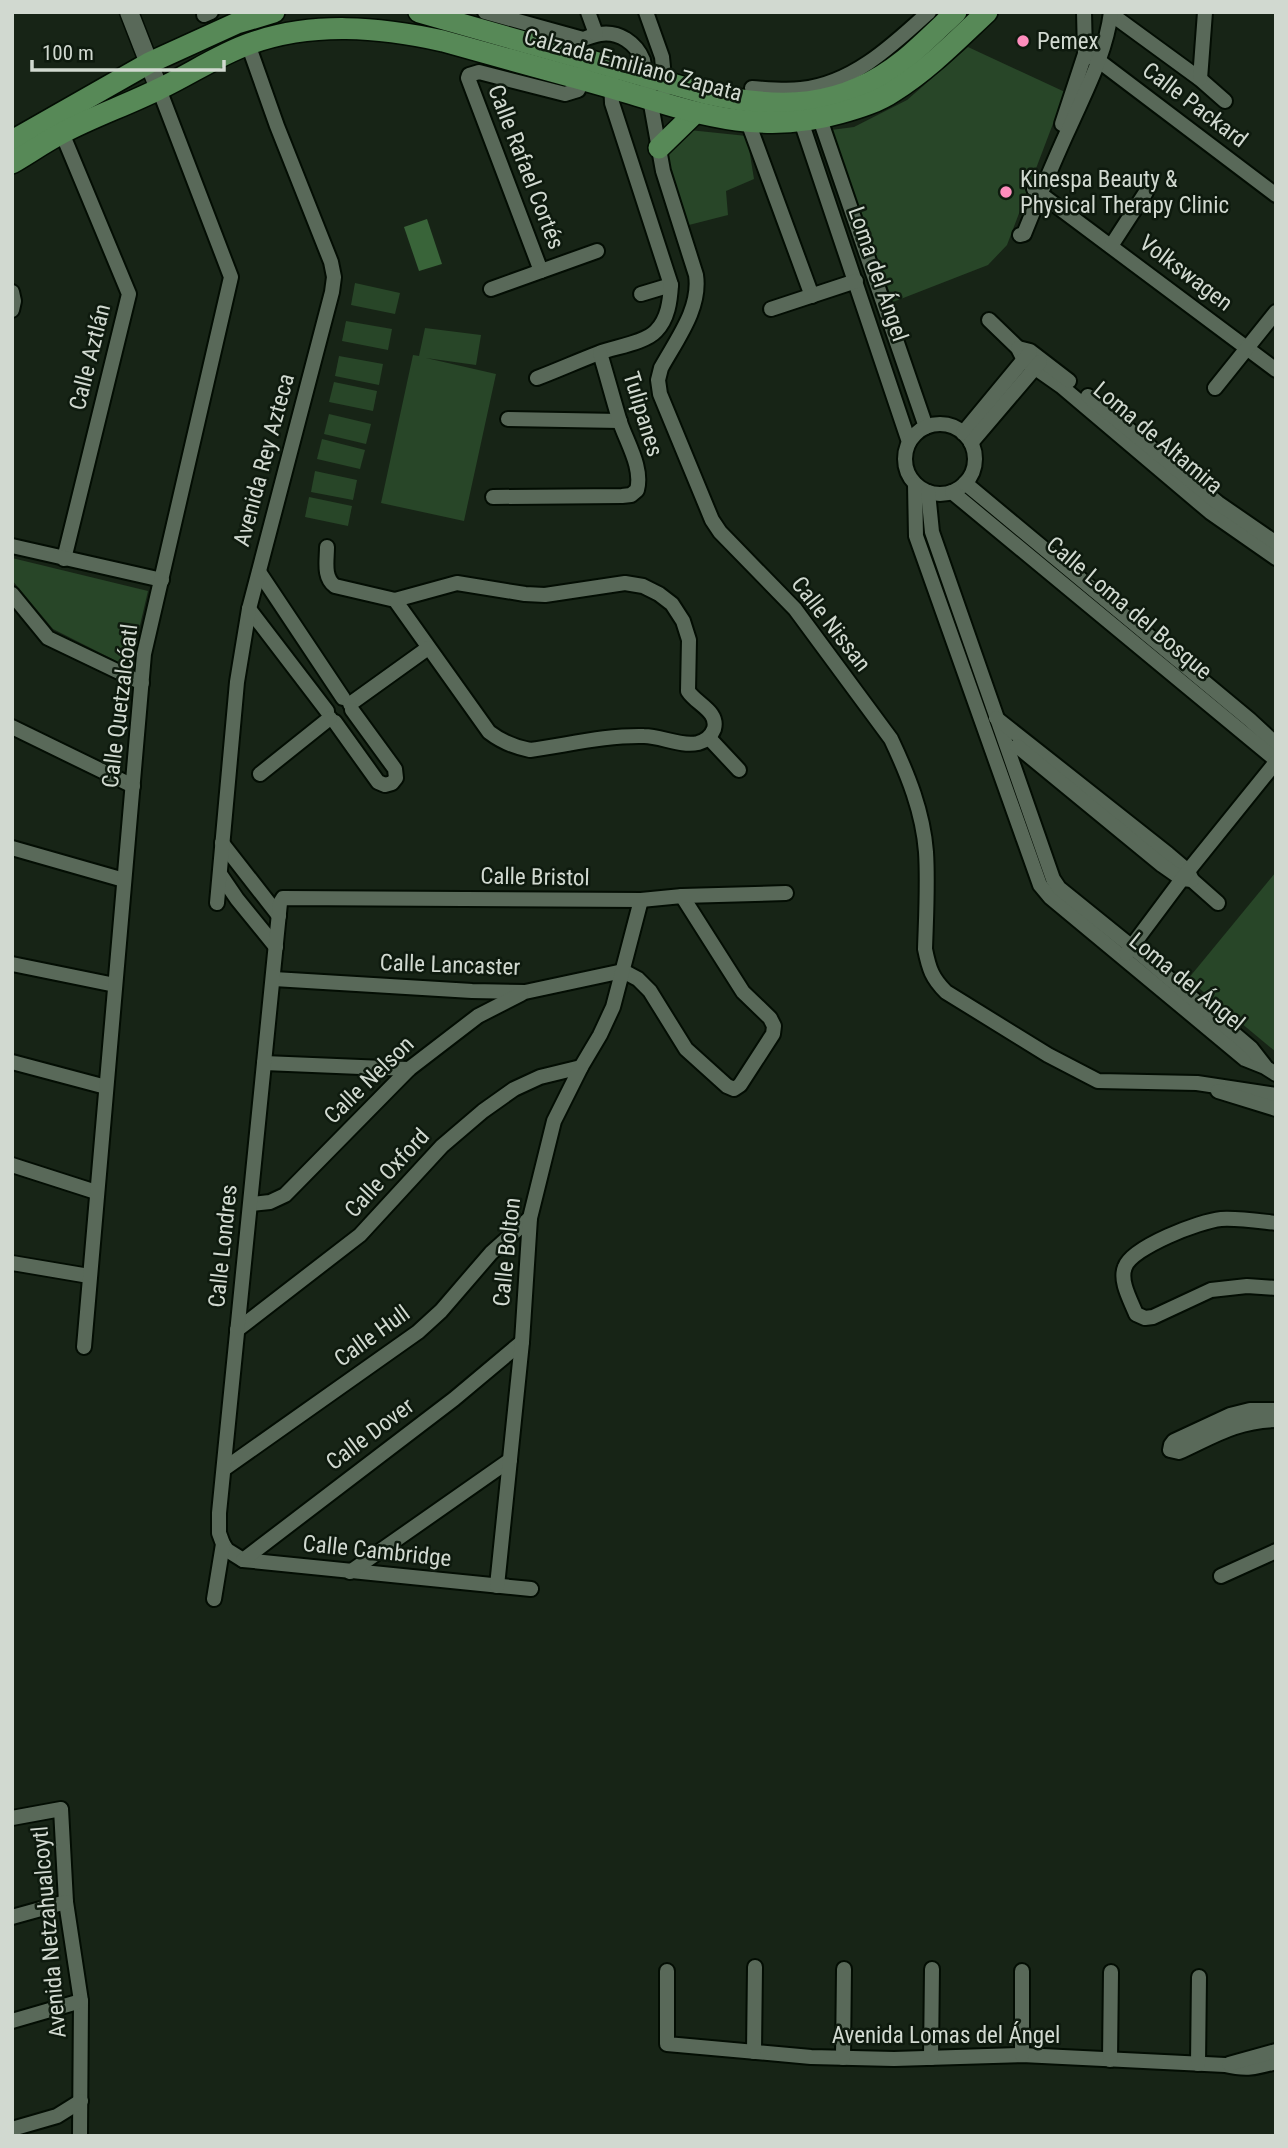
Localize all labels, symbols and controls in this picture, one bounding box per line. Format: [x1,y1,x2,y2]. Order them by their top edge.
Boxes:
street label: Calzada Emiliano Zapata [521,23,745,107]
scale bar [32,28,224,72]
place label: Pemex [1037,28,1099,55]
marker: Pemex [1015,33,1031,49]
text: 100 m [42,41,94,65]
street label: Calle Packard [1137,57,1253,153]
street label: Calle Rafael Cortés [482,81,570,253]
place label: Kinespa Beauty & Physical Therapy Clinic [1020,166,1229,219]
marker: Kinespa Beauty & Physical Therapy Clinic [998,184,1014,200]
street label: Loma del Ángel [842,203,915,345]
street label: Volkswagen [1134,229,1238,317]
street label: Calle Aztlán [64,301,116,413]
street label: Tulipanes [617,368,669,460]
street label: Avenida Rey Azteca [228,371,300,549]
street label: Loma de Altamira [1088,376,1228,500]
street label: Calle Loma del Bosque [1041,531,1217,685]
street label: Calle Nissan [785,571,877,677]
street label: Calle Quetzalcóatl [97,623,143,789]
street label: Calle Bristol [480,863,590,891]
street label: Loma del Ángel [1124,926,1251,1037]
street label: Calle Lancaster [379,949,521,981]
street label: Calle Nelson [319,1031,419,1129]
street label: Calle Oxford [339,1123,435,1223]
street label: Calle Londres [203,1183,243,1309]
street label: Calle Bolton [488,1196,526,1308]
street label: Calle Hull [329,1300,415,1372]
street label: Calle Dover [321,1392,419,1476]
street label: Calle Cambridge [301,1530,453,1572]
street label: Avenida Netzahualcoytl [26,1825,72,2039]
street label: Avenida Lomas del Ángel [832,2021,1060,2049]

